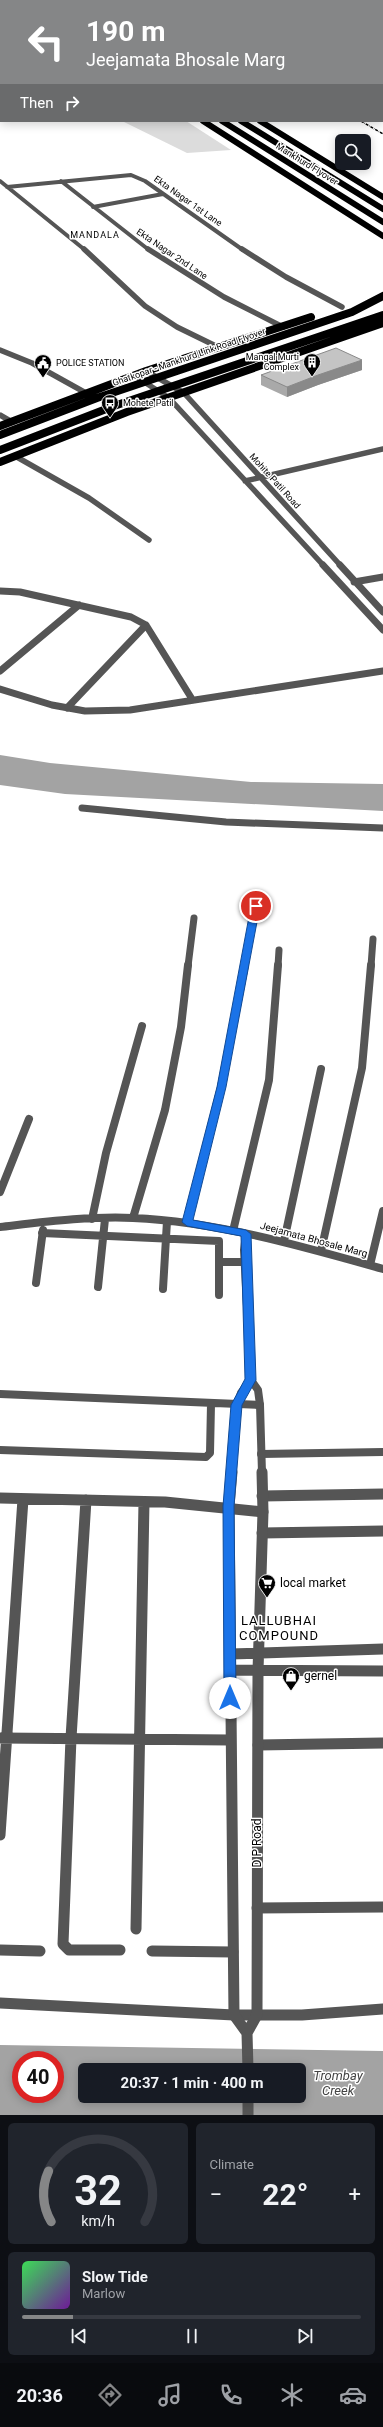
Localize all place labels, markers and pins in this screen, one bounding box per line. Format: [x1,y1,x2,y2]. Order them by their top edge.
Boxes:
place label: Mangal Murti Complex [246,352,300,372]
building icon: Mangal Murti Complex [302,352,322,377]
public building icon: POLICE STATION [33,353,53,378]
place label: POLICE STATION [56,358,124,368]
bus stop icon: Mohete Patil [100,393,120,418]
place label: Mohete Patil [123,398,174,408]
pin [239,889,273,923]
supermarket icon: local market [257,1573,277,1598]
place label: local market [280,1576,346,1590]
shop icon: gernel [281,1666,301,1691]
place label: gernel [304,1669,337,1683]

